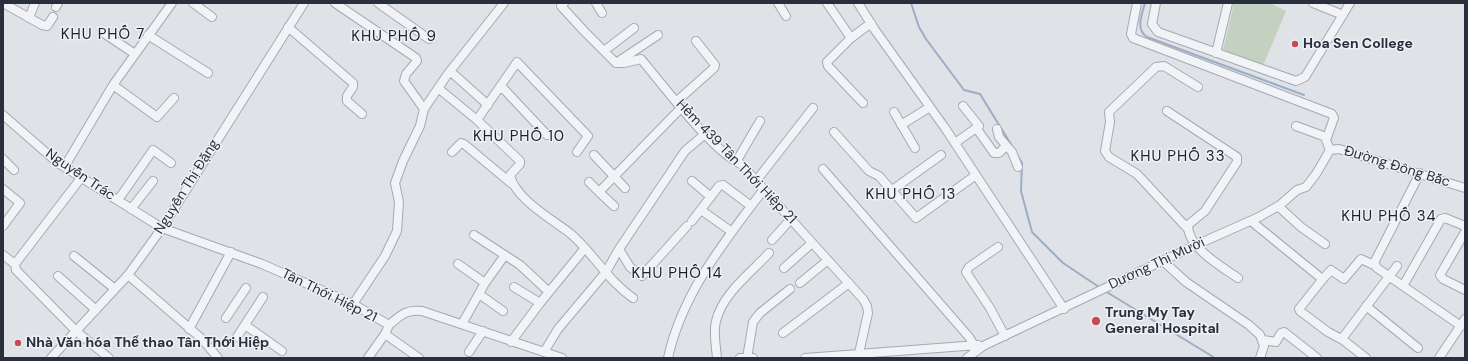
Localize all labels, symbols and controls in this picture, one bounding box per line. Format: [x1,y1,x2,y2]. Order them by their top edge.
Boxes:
district label: KHU PHỐ 7 [61,26,145,44]
district label: KHU PHỐ 9 [351,28,437,46]
place label: Hoa Sen College [1303,36,1413,52]
marker: Hoa Sen College [1290,39,1300,49]
street label: Hẻm 439 Tân Thới Hiệp 21 [672,96,800,228]
district label: KHU PHỐ 10 [473,128,565,146]
street label: Nguyễn Thị Đặng [151,136,223,238]
street label: Đường Đông Bắc [1342,143,1452,191]
street label: Nguyễn Trác [42,146,118,204]
district label: KHU PHỐ 33 [1130,148,1226,166]
district label: KHU PHỐ 13 [866,186,956,204]
district label: KHU PHỐ 34 [1341,208,1437,226]
street label: Dương Thị Mười [1106,234,1208,294]
district label: KHU PHỐ 14 [631,265,723,283]
street label: Tân Thới Hiệp 21 [279,266,379,326]
place label: Trung My Tay General Hospital [1105,305,1219,338]
marker: Trung My Tay General Hospital [1090,315,1102,327]
place label: Nhà Văn hóa Thể thao Tân Thới Hiệp [26,335,269,351]
marker: Nhà Văn hóa Thể thao Tân Thới Hiệp [13,338,23,348]

